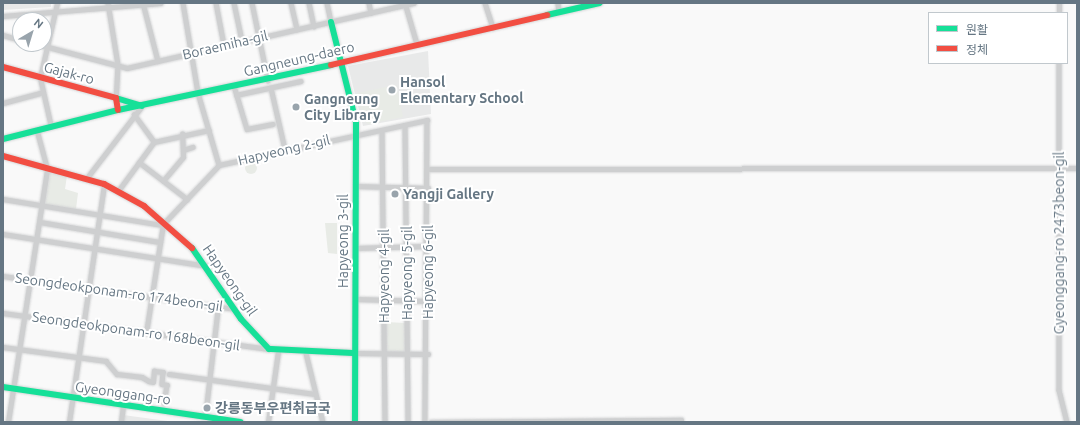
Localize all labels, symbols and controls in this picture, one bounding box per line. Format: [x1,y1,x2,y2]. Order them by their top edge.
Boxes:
north arrow [12,12,52,52]
legend [928,12,1068,64]
text: N [32,16,46,31]
text: 원활 [966,23,988,36]
street label: Boraemiha-gil [181,27,269,63]
street label: Gangneung-daero [242,38,356,80]
text: 정체 [966,43,988,56]
street label: Gajak-ro [42,58,96,88]
place label: Hansol Elementary School [400,74,523,106]
marker: Hansol Elementary School [387,85,397,95]
place label: Gangneung City Library [304,91,381,124]
marker: Gangneung City Library [291,102,301,112]
street label: Hapyeong 2-gil [236,131,332,169]
street label: Gyeonggang-ro 2473beon-gil [1051,152,1067,334]
place label: Yangji Gallery [403,186,494,202]
marker: Yangji Gallery [390,189,400,199]
street label: Hapyeong 3-gil [335,194,351,288]
street label: Hapyeong 6-gil [420,225,436,319]
street label: Hapyeong 5-gil [399,226,415,320]
street label: Hapyeong 4-gil [376,229,392,323]
street label: Hapyeong-gil [199,241,261,319]
street label: Seongdeokponam-ro 174beon-gil [14,269,224,315]
street label: Seongdeokponam-ro 168beon-gil [31,308,241,354]
street label: Gyeonggang-ro [74,378,172,408]
place label: 강릉동부우편취급국 [215,400,331,416]
marker: 강릉동부우편취급국 [202,403,212,413]

